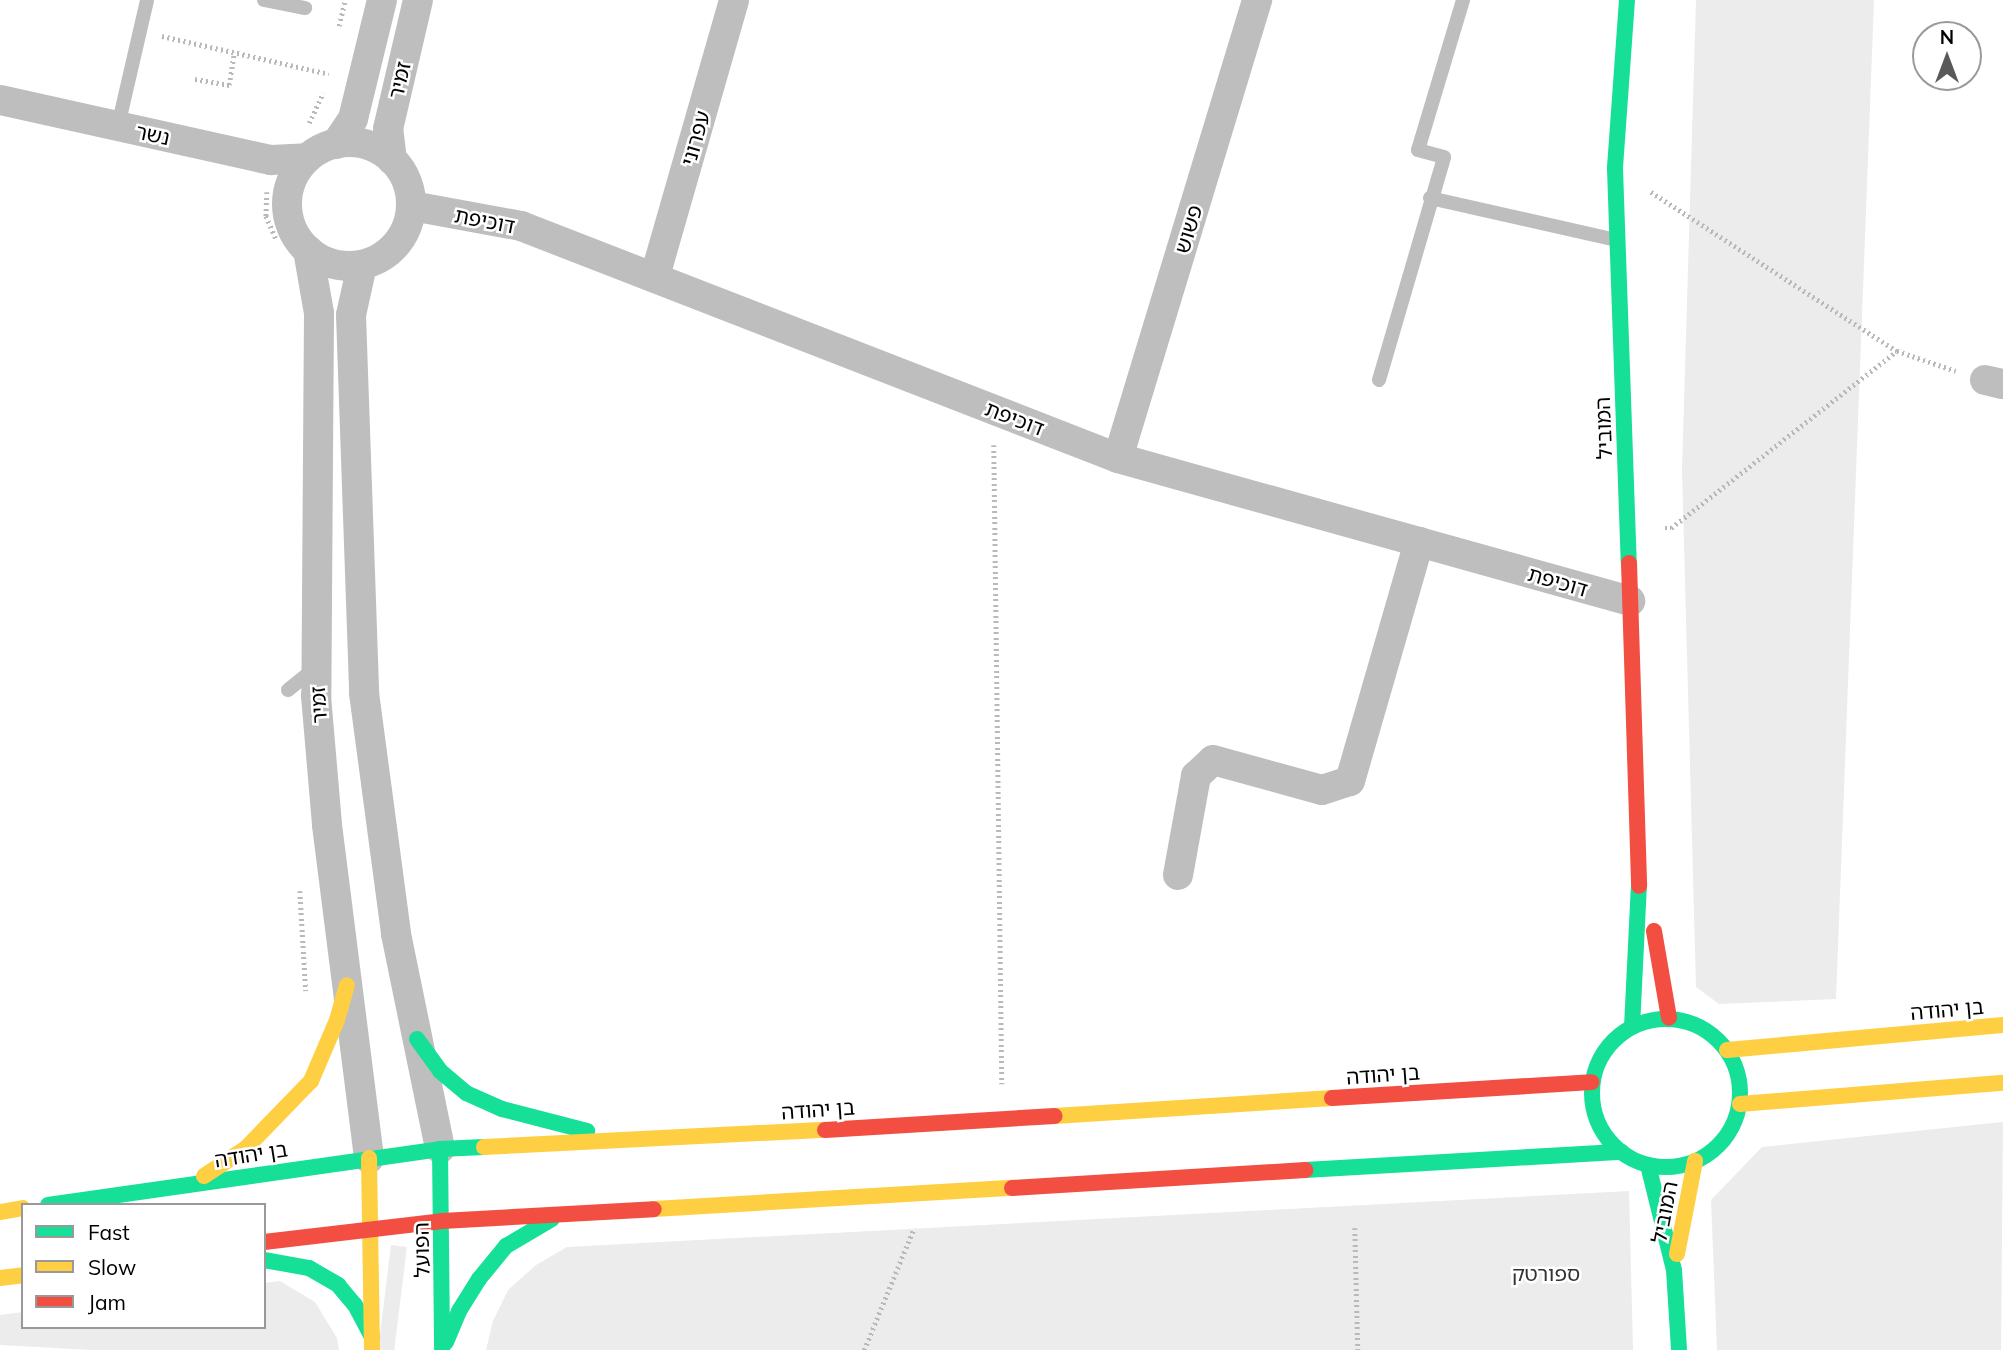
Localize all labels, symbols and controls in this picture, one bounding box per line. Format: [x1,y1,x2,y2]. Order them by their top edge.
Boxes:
north arrow [1912,21,1982,91]
text: N [1940,25,1954,49]
street label: זמיר [382,59,416,101]
street label: עפרוני [675,107,715,169]
street label: נשר [134,118,172,150]
street label: דוכיפת [453,202,517,238]
street label: פשוש [1169,202,1207,256]
street label: דוכיפת [982,395,1048,441]
street label: המוביל [1589,396,1617,460]
street label: דוכיפת [1525,560,1591,602]
street label: זמיר [304,686,332,724]
street label: בן יהודה [1909,993,1985,1025]
street label: בן יהודה [1345,1059,1421,1089]
street label: בן יהודה [780,1094,856,1124]
street label: בן יהודה [213,1136,289,1172]
street label: המוביל [1646,1179,1682,1245]
legend [21,1203,266,1329]
text: Fast [88,1219,130,1245]
street label: הפועל [408,1222,434,1278]
text: Slow [88,1254,136,1280]
park label: ספורטק [1512,1260,1580,1286]
text: Jam [88,1289,126,1315]

